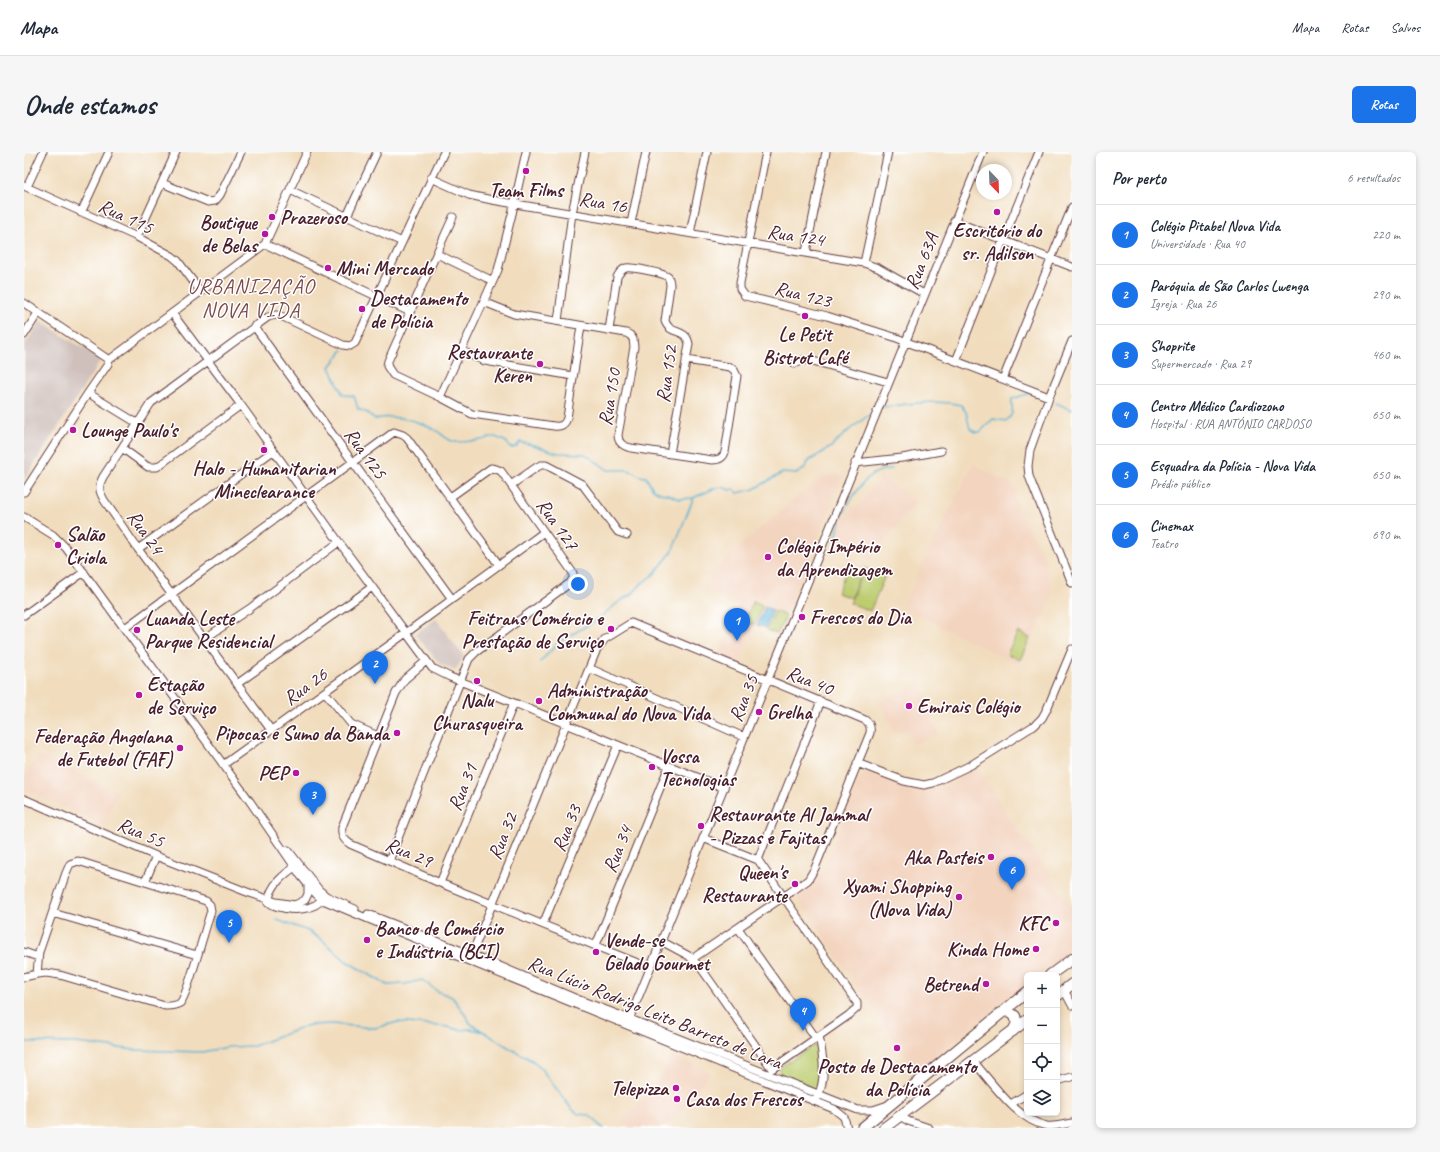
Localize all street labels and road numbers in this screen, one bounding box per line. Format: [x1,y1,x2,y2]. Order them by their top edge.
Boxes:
street label: Rua 16 [577,186,630,219]
street label: Rua 115 [94,193,158,240]
street label: Rua 124 [766,219,828,253]
street label: Rua 63A [899,229,944,293]
street label: Rua 123 [772,275,836,314]
street label: Rua 152 [650,342,683,404]
street label: Rua 150 [592,365,627,428]
street label: Rua 125 [339,423,393,485]
street label: Rua 127 [531,494,585,556]
street label: Rua 24 [121,505,171,561]
street label: Rua 40 [783,660,839,702]
street label: Rua 26 [278,661,333,711]
street label: Rua 35 [723,670,764,725]
street label: Rua 31 [442,759,483,814]
street label: Rua 33 [546,799,588,855]
street label: Rua 32 [482,807,524,863]
street label: Rua 55 [114,811,169,854]
street label: Rua 34 [597,820,639,876]
street label: Rua 29 [382,831,438,874]
street label: Rua Lúcio Rodrigo Leito Barreto de Lara [524,950,787,1076]

